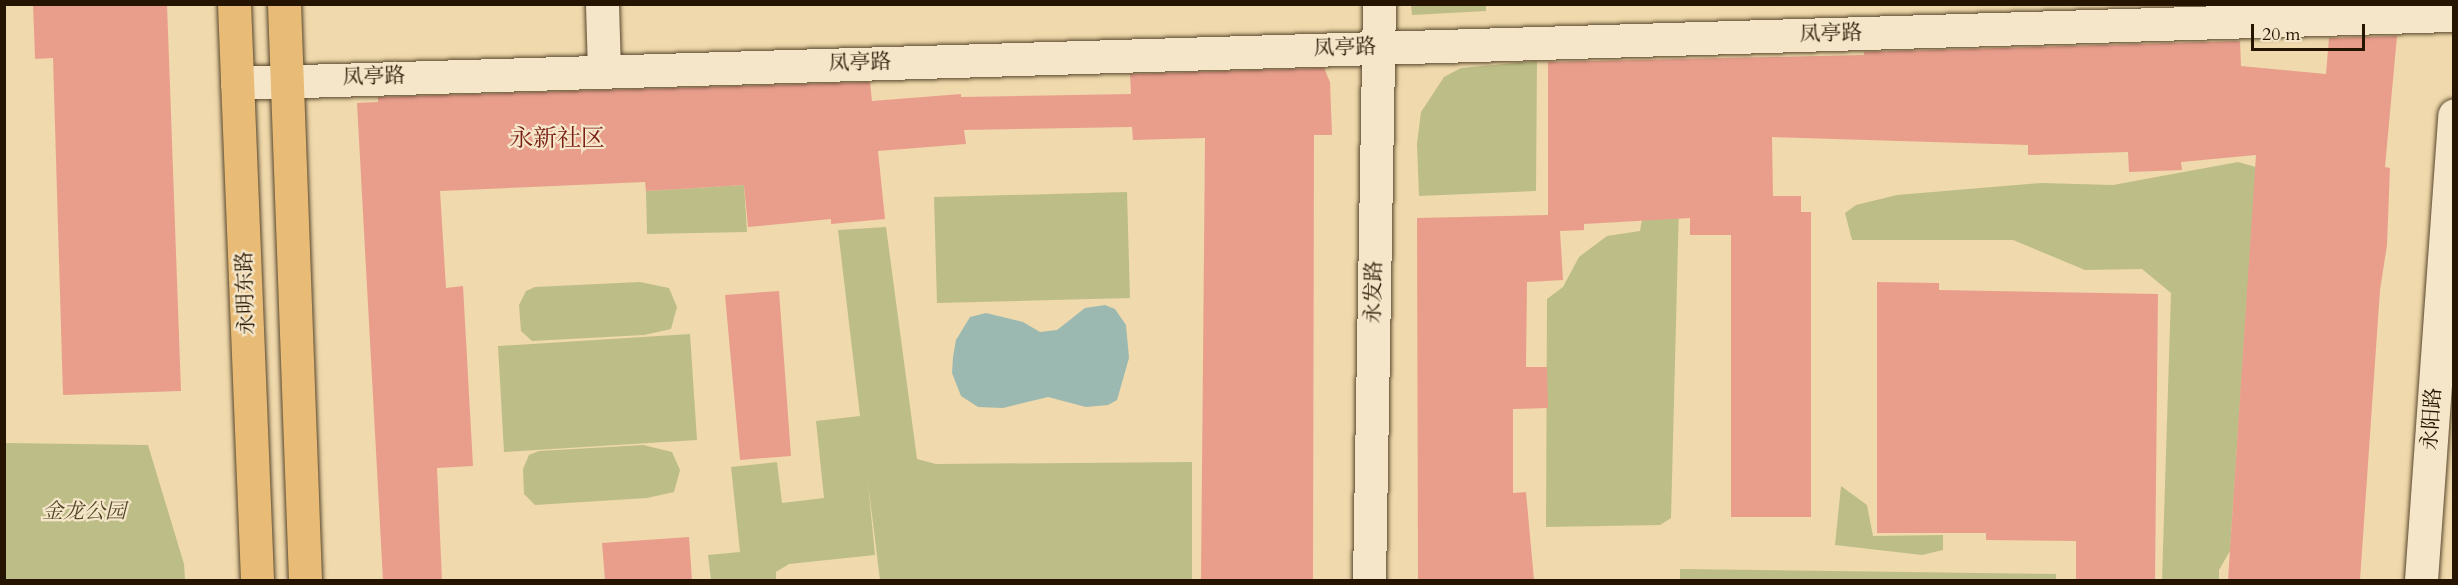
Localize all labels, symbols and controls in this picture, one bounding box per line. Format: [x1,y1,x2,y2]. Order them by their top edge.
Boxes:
scale bar [2254,12,2368,50]
street label: 凤亭路 [1799,20,1863,48]
text: 20 m [2262,22,2301,47]
street label: 凤亭路 [1313,34,1377,62]
street label: 凤亭路 [828,49,892,77]
street label: 凤亭路 [342,63,406,91]
district label: 永新社区 [509,125,605,153]
street label: 永明东路 [232,251,260,335]
street label: 永发路 [1361,260,1387,324]
street label: 永阳路 [2417,387,2447,451]
park label: 金龙公园 [42,499,126,525]

